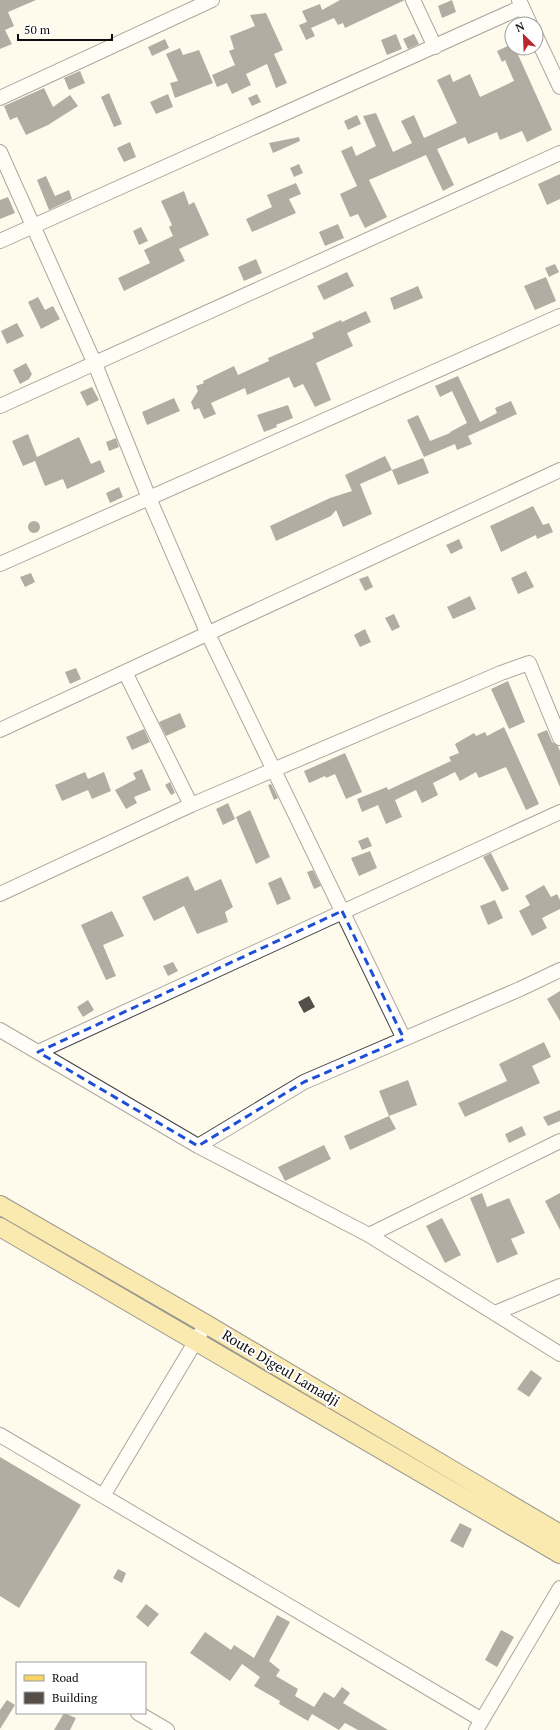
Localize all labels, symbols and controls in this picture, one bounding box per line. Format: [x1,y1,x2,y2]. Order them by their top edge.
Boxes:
scale bar [18,16,112,42]
north arrow [504,16,544,56]
text: N [513,19,527,35]
text: 50 m [24,22,51,37]
street label: Route Digeul Lamadji [219,1325,344,1410]
legend [16,1662,146,1714]
text: Road [52,1670,79,1685]
text: Building [52,1690,98,1705]

